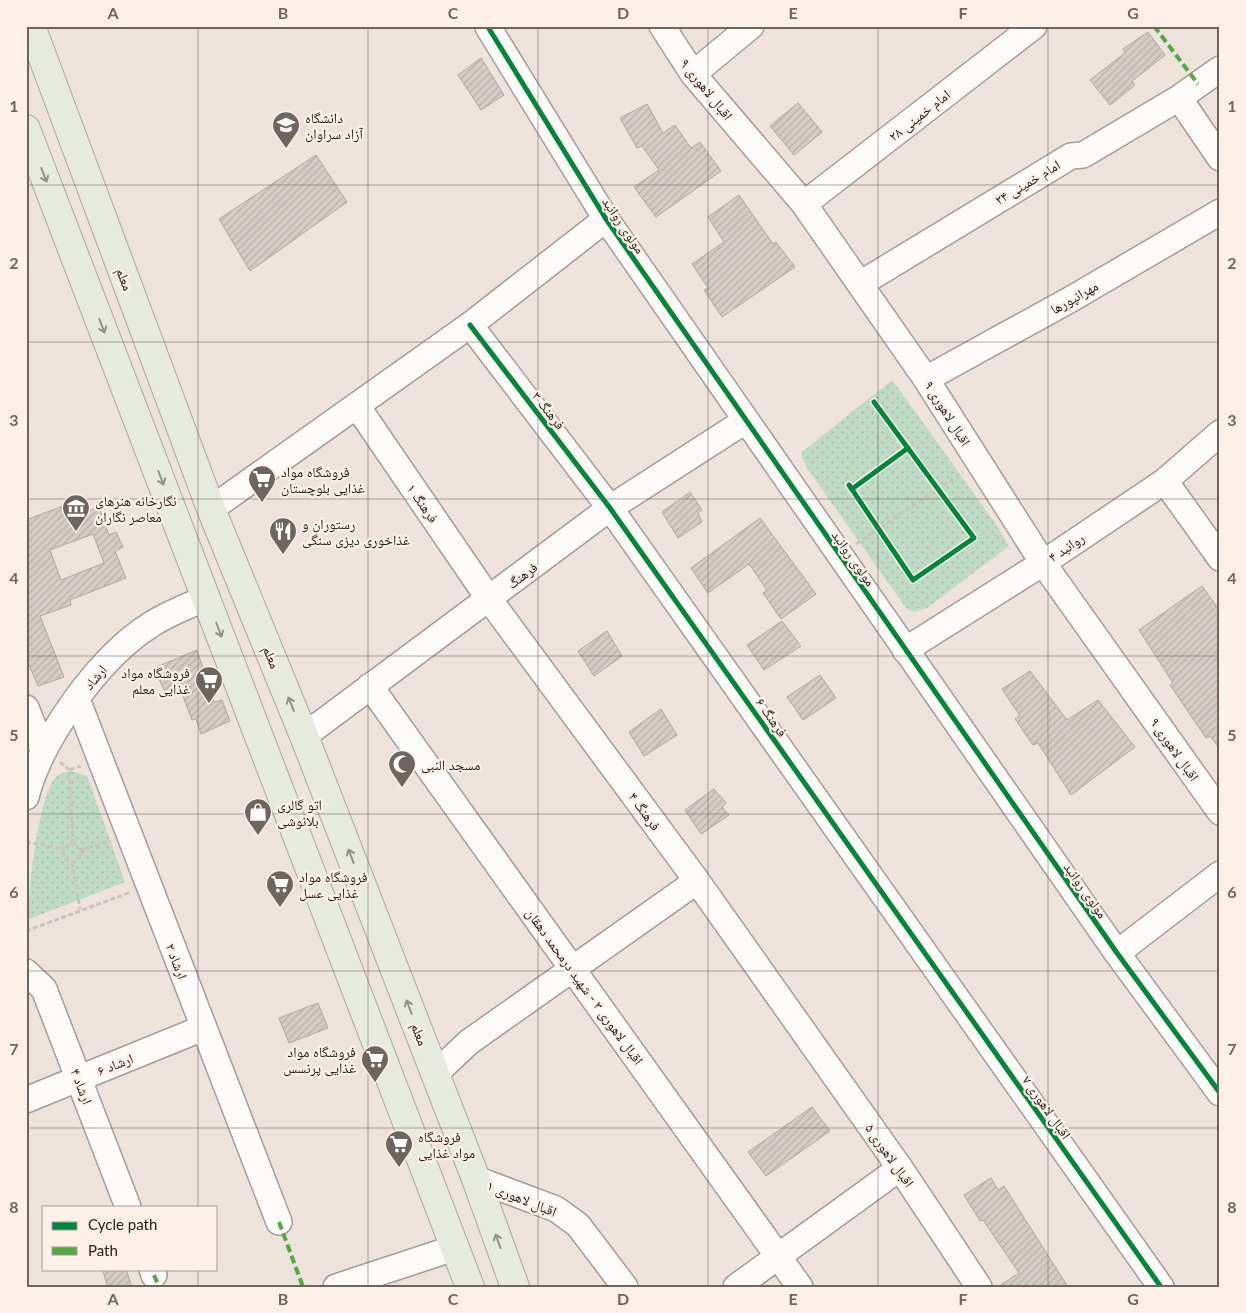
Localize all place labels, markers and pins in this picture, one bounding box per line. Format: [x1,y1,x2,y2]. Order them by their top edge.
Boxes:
place label: دانشگاه آزاد سراوان [305,109,363,143]
school or university icon: دانشگاه آزاد سراوان [271,110,301,149]
place label: فروشگاه مواد غذایی بلوچستان [281,463,365,497]
supermarket icon: فروشگاه مواد غذایی بلوچستان [247,464,277,503]
place label: نگارخانه هنرهای معاصر نگاران [95,492,177,526]
museum icon: نگارخانه هنرهای معاصر نگاران [61,493,91,532]
place label: رستوران و غذاخوری دیزی سنگی [302,515,410,549]
restaurant icon: رستوران و غذاخوری دیزی سنگی [268,516,298,555]
place label: فروشگاه مواد غذایی معلم [121,664,190,699]
supermarket icon: فروشگاه مواد غذایی معلم [194,665,224,704]
mosque icon: مسجد النبی [387,749,417,788]
place label: مسجد النبی [421,756,480,774]
place label: اتو گالری بلانوشی [277,796,322,830]
shop icon: اتو گالری بلانوشی [243,797,273,836]
place label: فروشگاه مواد غذایی عسل [299,868,368,902]
supermarket icon: فروشگاه مواد غذایی عسل [265,869,295,908]
place label: فروشگاه مواد غذایی پرنسس [283,1043,356,1077]
supermarket icon: فروشگاه مواد غذایی پرنسس [360,1044,390,1083]
place label: فروشگاه مواد غذایی [418,1128,475,1162]
supermarket icon: فروشگاه مواد غذایی [384,1129,414,1168]

